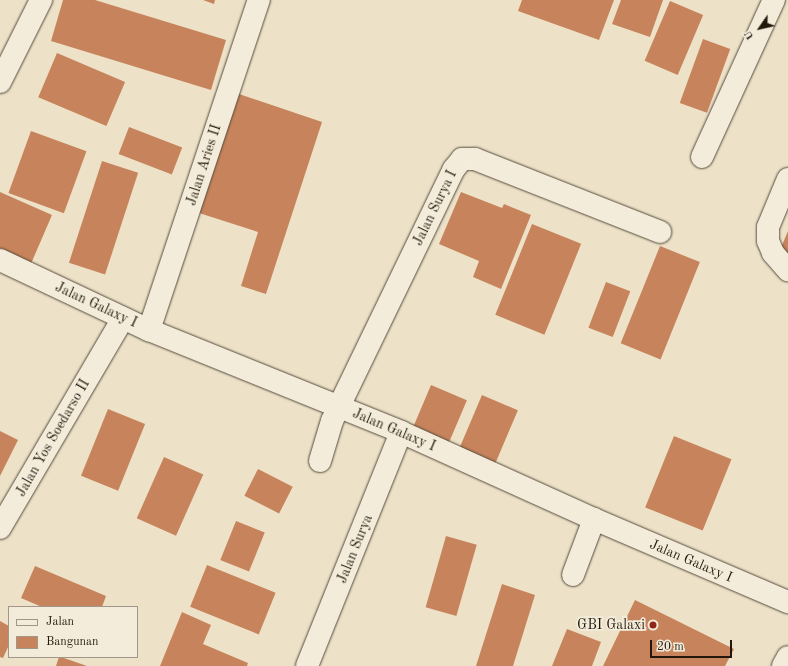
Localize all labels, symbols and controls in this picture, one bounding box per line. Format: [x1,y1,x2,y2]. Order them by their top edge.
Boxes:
north arrow [740,8,780,48]
text: U [743,28,757,42]
street label: Jalan Aries II [183,122,225,208]
street label: Jalan Surya I [410,168,460,248]
street label: Jalan Galaxy I [52,279,140,331]
street label: Jalan Yos Soedarso II [13,376,93,500]
street label: Jalan Galaxy I [350,405,438,455]
street label: Jalan Surya [334,512,376,586]
street label: Jalan Galaxy I [647,536,735,586]
legend [8,606,138,658]
text: Jalan [46,616,74,628]
place label: GBI Galaxi [577,617,645,633]
marker: GBI Galaxi [648,620,658,630]
scale bar [652,632,734,658]
text: Bangunan [46,636,98,648]
text: 20 m [657,641,684,653]

